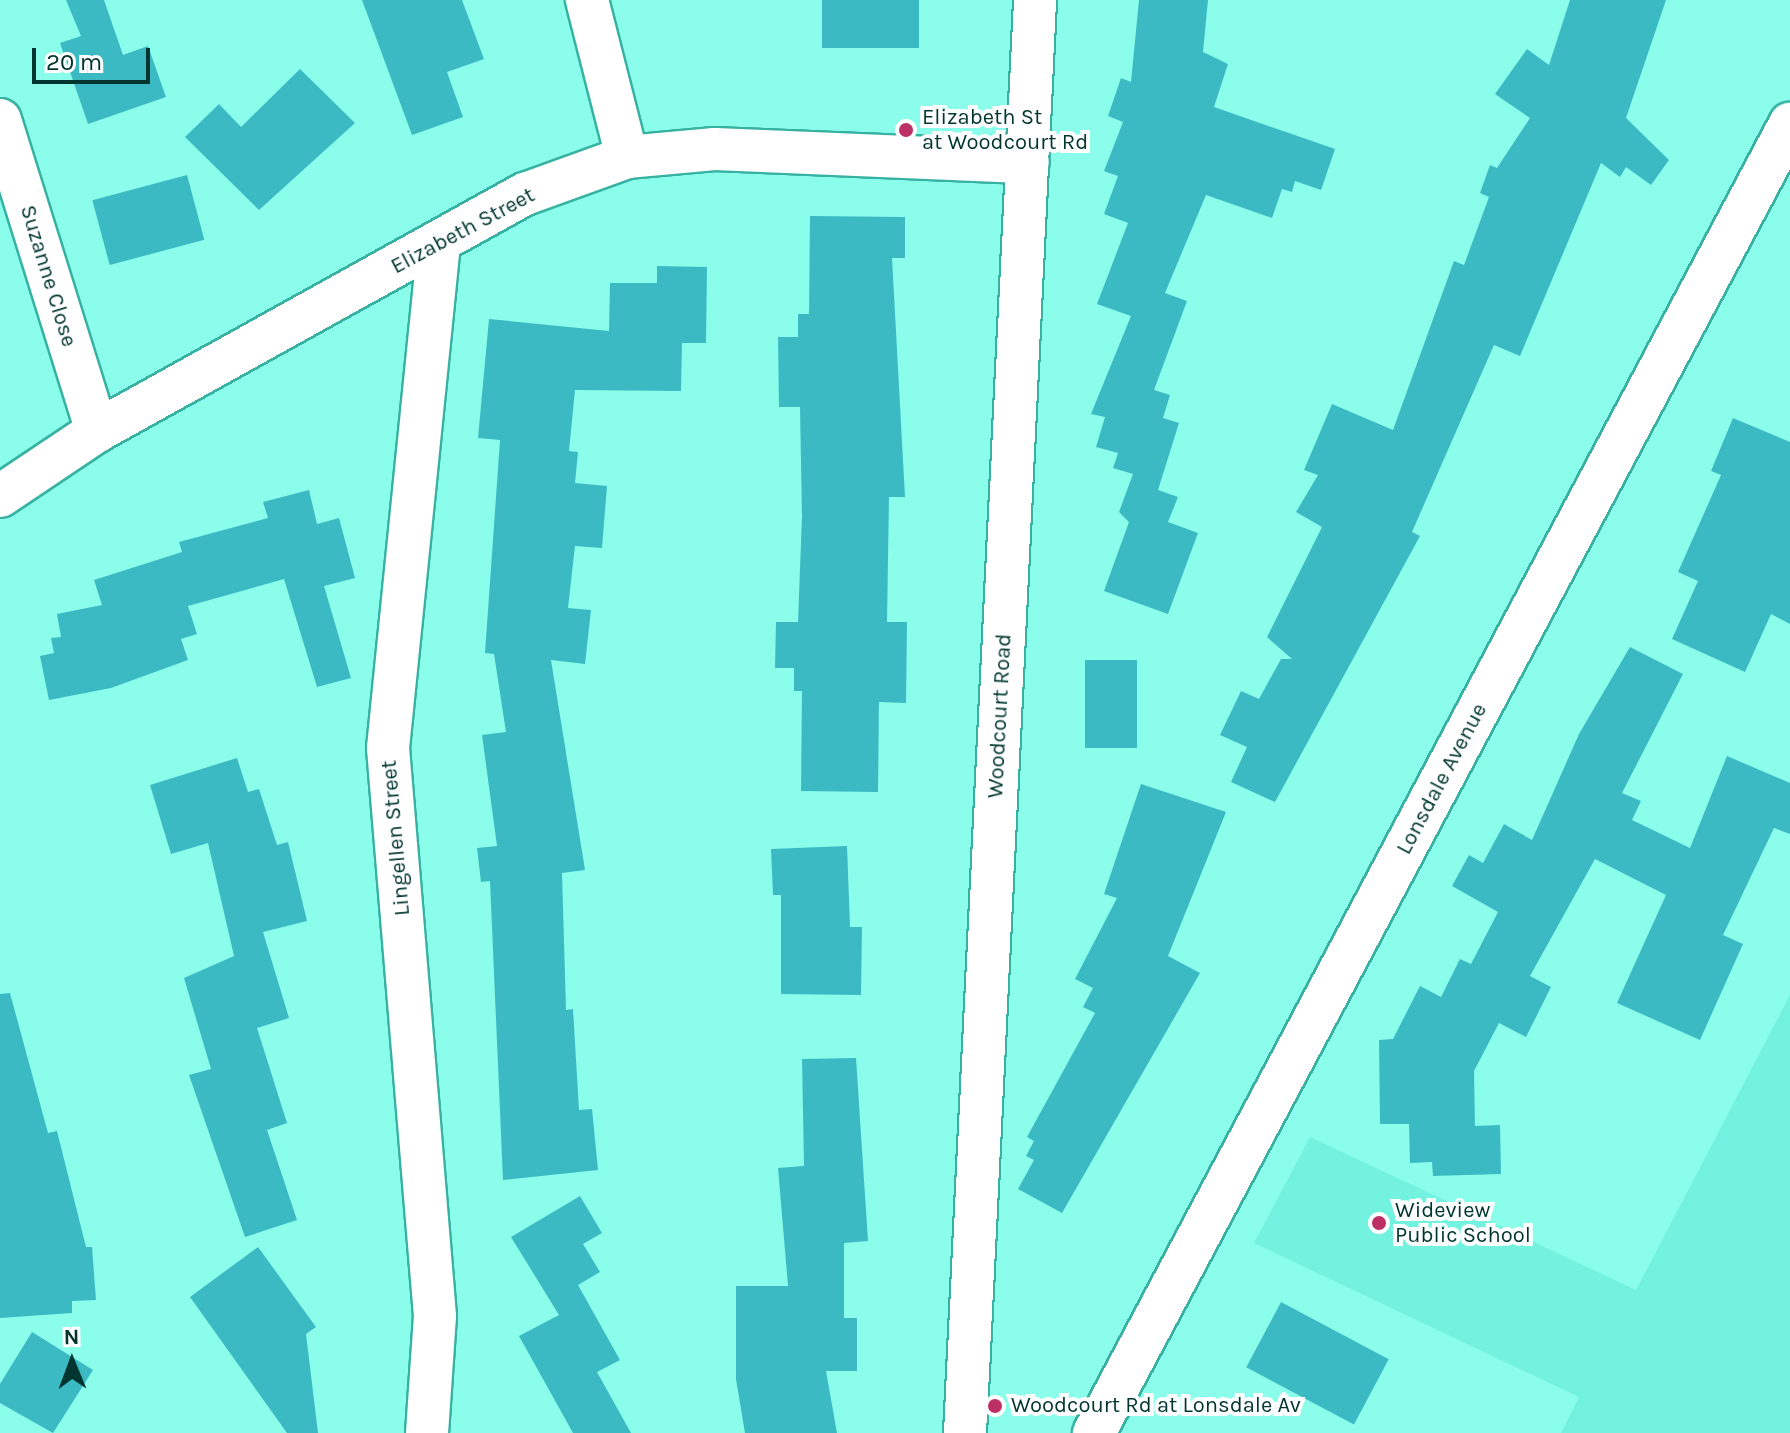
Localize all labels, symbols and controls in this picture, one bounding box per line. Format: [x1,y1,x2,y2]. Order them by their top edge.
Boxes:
scale bar [36,32,154,82]
text: 20 m [46,48,102,76]
place label: Elizabeth St at Woodcourt Rd [922,104,1088,156]
marker: Elizabeth St at Woodcourt Rd [897,121,915,139]
street label: Elizabeth Street [387,182,539,280]
street label: Suzanne Close [14,202,82,350]
street label: Woodcourt Road [983,633,1017,799]
street label: Lonsdale Avenue [1391,699,1493,859]
street label: Lingellen Street [376,759,416,917]
place label: Wideview Public School [1395,1197,1531,1248]
marker: Wideview Public School [1370,1214,1388,1232]
north arrow [32,1321,112,1401]
text: N [63,1324,80,1350]
place label: Woodcourt Rd at Lonsdale Av [1011,1393,1301,1419]
marker: Woodcourt Rd at Lonsdale Av [986,1397,1004,1415]

